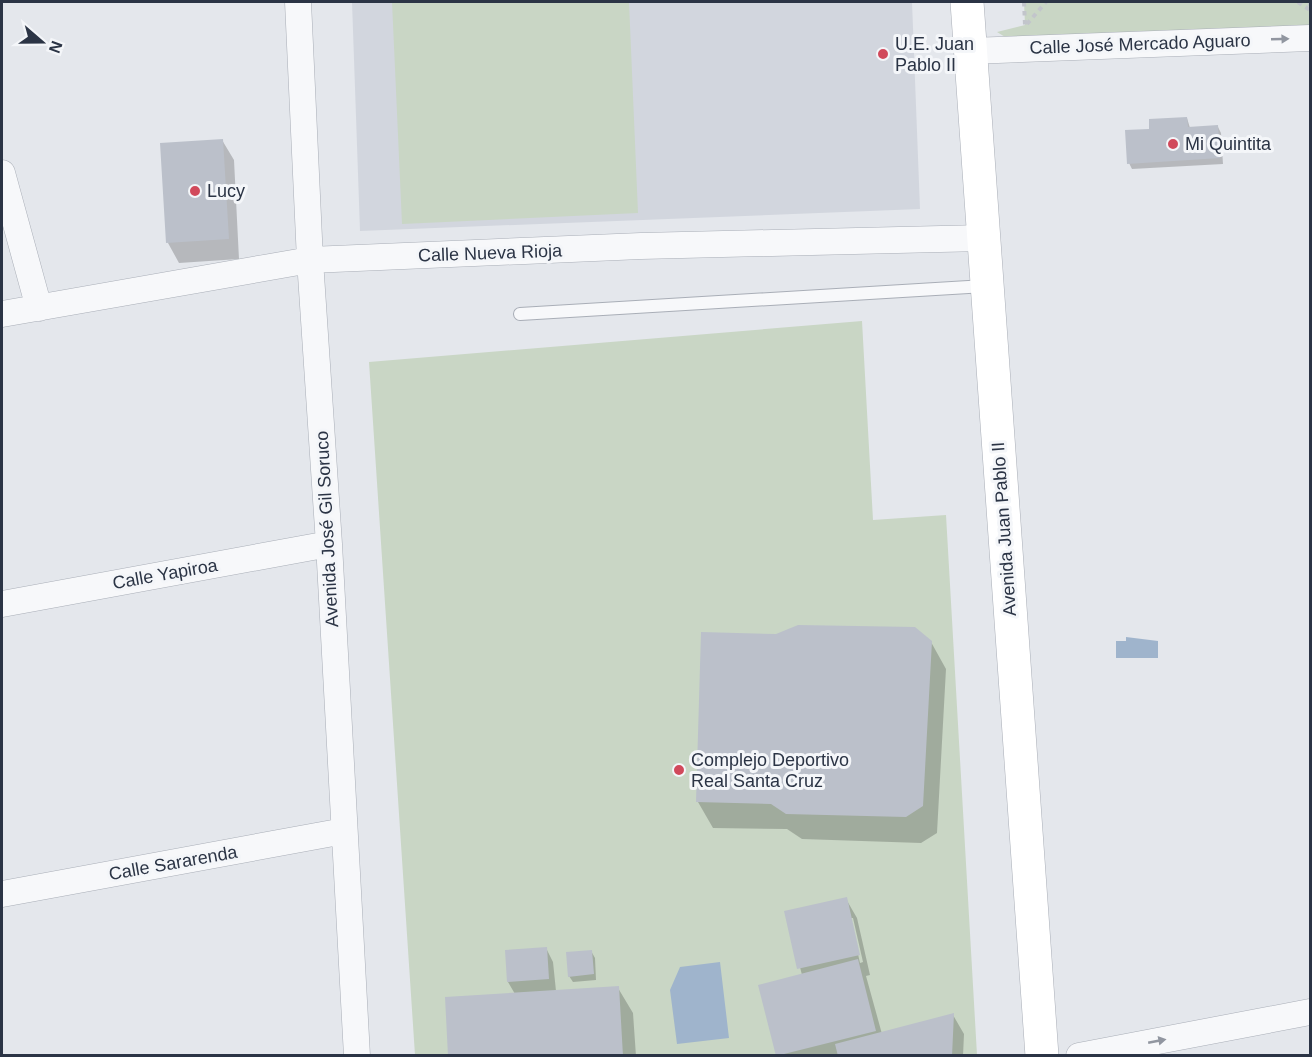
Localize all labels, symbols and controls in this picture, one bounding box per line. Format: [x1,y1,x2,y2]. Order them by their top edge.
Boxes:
north arrow [12,12,72,72]
street label: Calle José Mercado Aguaro [1029,30,1251,58]
place label: U.E. Juan Pablo II [895,34,974,75]
one-way arrow [1270,34,1289,44]
text: N [46,39,66,55]
marker: U.E. Juan Pablo II [876,47,890,61]
place label: Mi Quintita [1185,134,1272,154]
marker: Mi Quintita [1166,137,1180,151]
place label: Lucy [207,181,245,201]
marker: Lucy [188,184,202,198]
street label: Calle Nueva Rioja [418,240,563,266]
street label: Avenida José Gil Soruco [312,430,342,628]
street label: Avenida Juan Pablo II [988,441,1020,617]
street label: Calle Yapiroa [111,555,220,593]
place label: Complejo Deportivo Real Santa Cruz [691,750,849,791]
marker: Complejo Deportivo Real Santa Cruz [672,763,686,777]
street label: Calle Sararenda [107,842,240,884]
one-way arrow [1148,1036,1167,1045]

